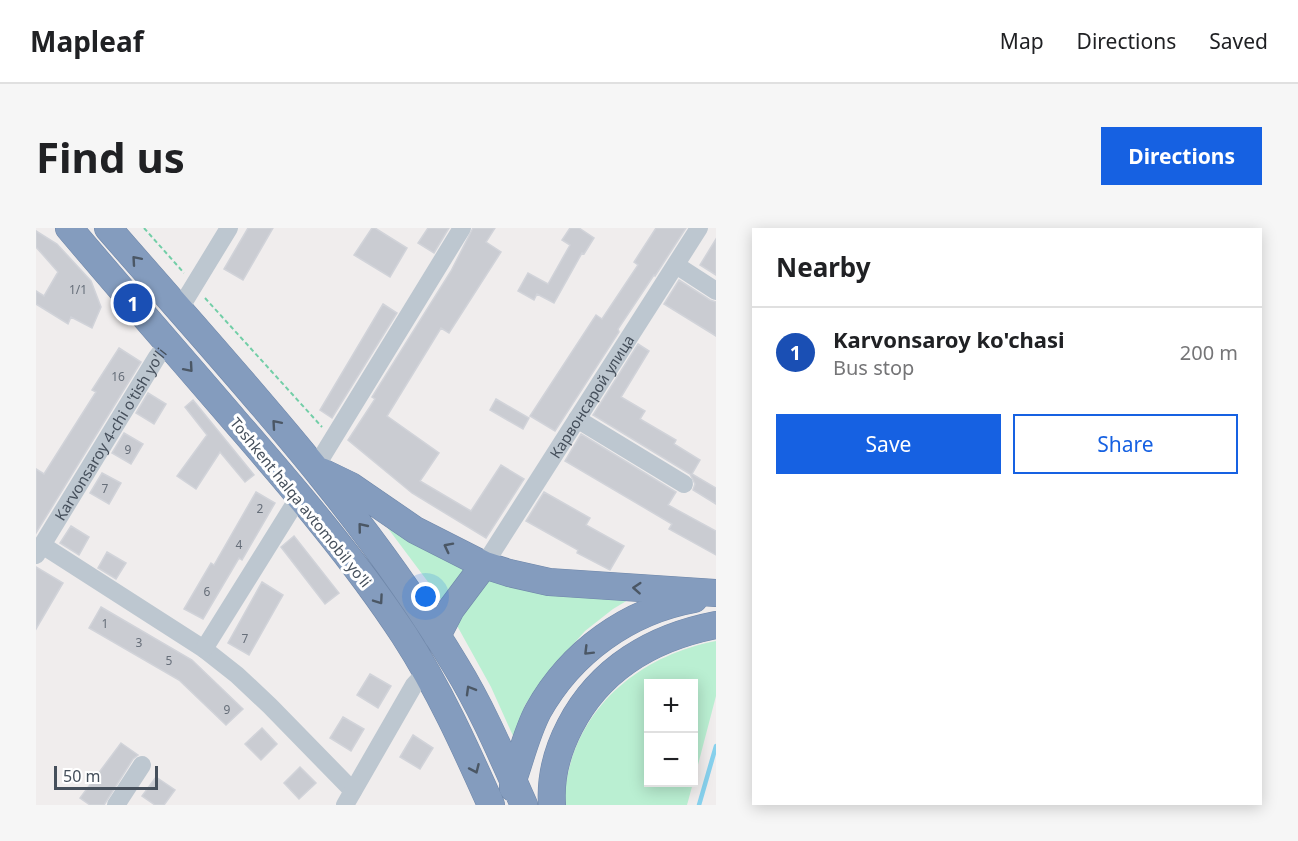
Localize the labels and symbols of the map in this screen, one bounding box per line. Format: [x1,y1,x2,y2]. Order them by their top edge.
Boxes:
one-way arrow [132,256,143,267]
pin: 1 [114,280,152,326]
house number: 1/1 [69,281,87,298]
street label: Карвонсарой улица [545,331,638,462]
street label: Karvonsaroy 4-chi o'tish yo'li [50,343,171,524]
one-way arrow [182,361,193,372]
house number: 16 [111,368,125,385]
street label: Toshkent halqa avtomobil yo'li [226,413,376,591]
one-way arrow [273,420,284,431]
house number: 9 [125,441,132,458]
house number: 7 [102,480,109,497]
house number: 2 [257,500,264,517]
one-way arrow [359,523,370,534]
house number: 4 [236,536,243,553]
one-way arrow [444,543,455,554]
one-way arrow [632,581,641,594]
your location [411,582,440,611]
house number: 6 [204,583,211,600]
one-way arrow [372,593,383,604]
house number: 1 [102,615,108,632]
house number: 7 [242,630,249,647]
house number: 3 [136,634,143,651]
one-way arrow [584,643,595,654]
house number: 5 [166,652,173,669]
one-way arrow [466,685,477,696]
house number: 9 [224,701,231,718]
scale bar [54,763,158,790]
one-way arrow [468,763,480,774]

